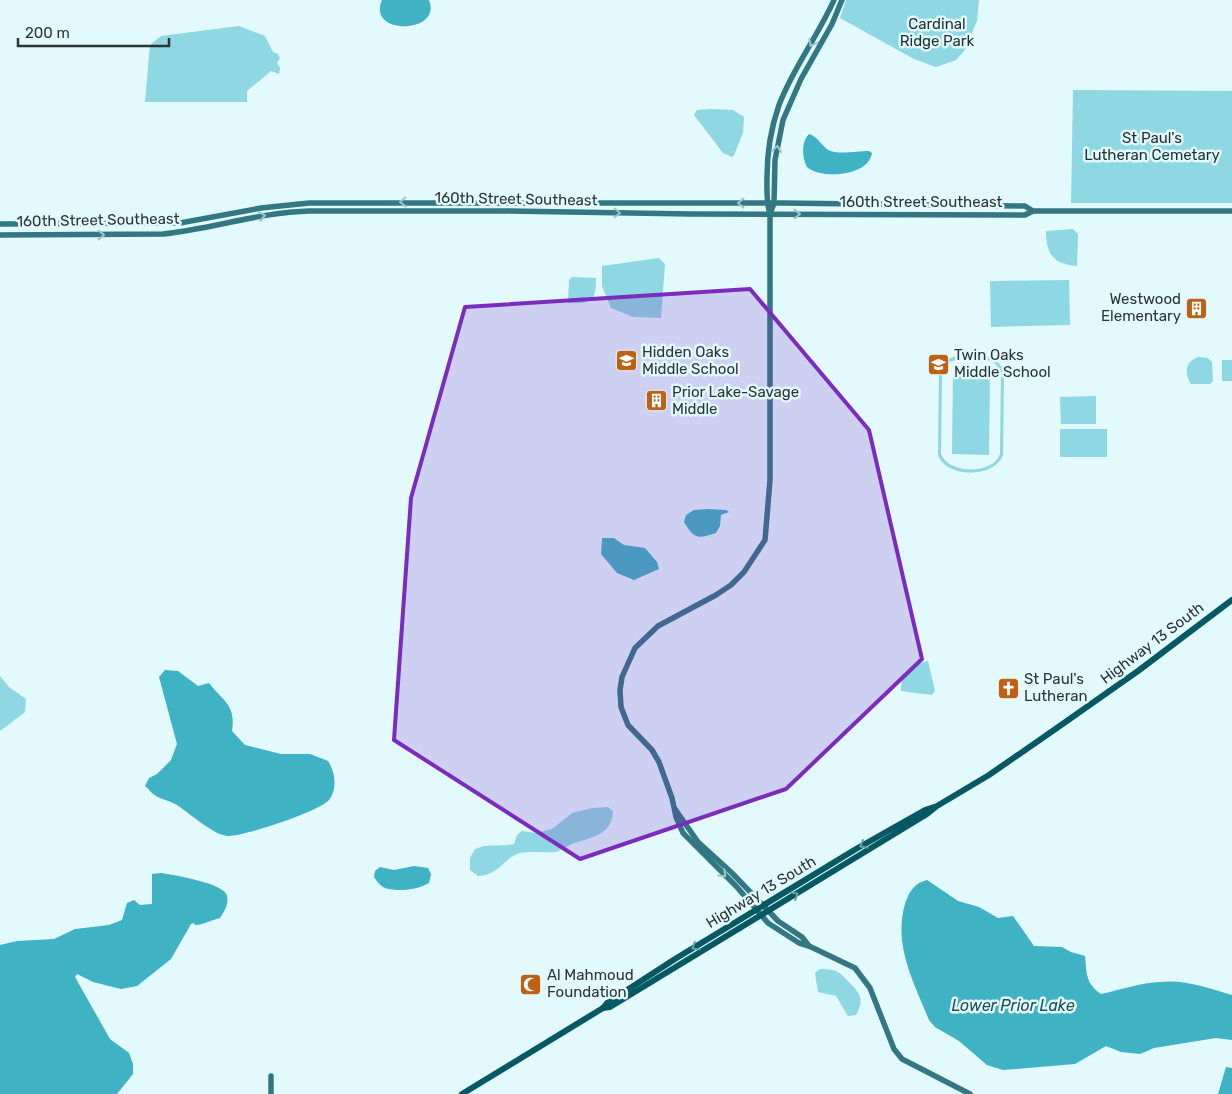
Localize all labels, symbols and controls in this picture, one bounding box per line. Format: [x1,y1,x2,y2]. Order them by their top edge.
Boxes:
scale bar [18,15,169,47]
park label: Cardinal Ridge Park [900,15,975,50]
text: 200 m [25,24,70,42]
one-way arrow [808,38,818,47]
park label: St Paul's Lutheran Cemetary [1084,129,1220,164]
one-way arrow [771,145,781,153]
street label: 160th Street Southeast [434,189,598,209]
street label: 160th Street Southeast [840,193,1003,211]
one-way arrow [399,197,407,207]
one-way arrow [737,198,744,208]
one-way arrow [613,208,621,218]
one-way arrow [793,209,801,219]
street label: 160th Street Southeast [16,210,180,230]
one-way arrow [258,211,266,222]
one-way arrow [98,230,105,240]
place label: Westwood Elementary [1101,290,1181,325]
building icon: Westwood Elementary [1185,296,1209,320]
place label: Hidden Oaks Middle School [642,343,739,378]
place label: Twin Oaks Middle School [954,346,1051,381]
school or university icon: Hidden Oaks Middle School [614,349,638,373]
school or university icon: Twin Oaks Middle School [926,352,950,376]
place label: Prior Lake-Savage Middle [672,383,799,418]
building icon: Prior Lake-Savage Middle [644,389,668,413]
street label: Highway 13 South [1097,598,1207,688]
place label: St Paul's Lutheran [1024,670,1088,705]
church icon: St Paul's Lutheran [996,676,1020,700]
one-way arrow [860,838,869,848]
street label: Highway 13 South [703,852,819,932]
one-way arrow [717,868,726,877]
one-way arrow [790,891,799,901]
one-way arrow [691,941,700,951]
place label: Al Mahmoud Foundation [547,966,634,1001]
mosque icon: Al Mahmoud Foundation [519,972,543,996]
water label: Lower Prior Lake [951,996,1075,1015]

